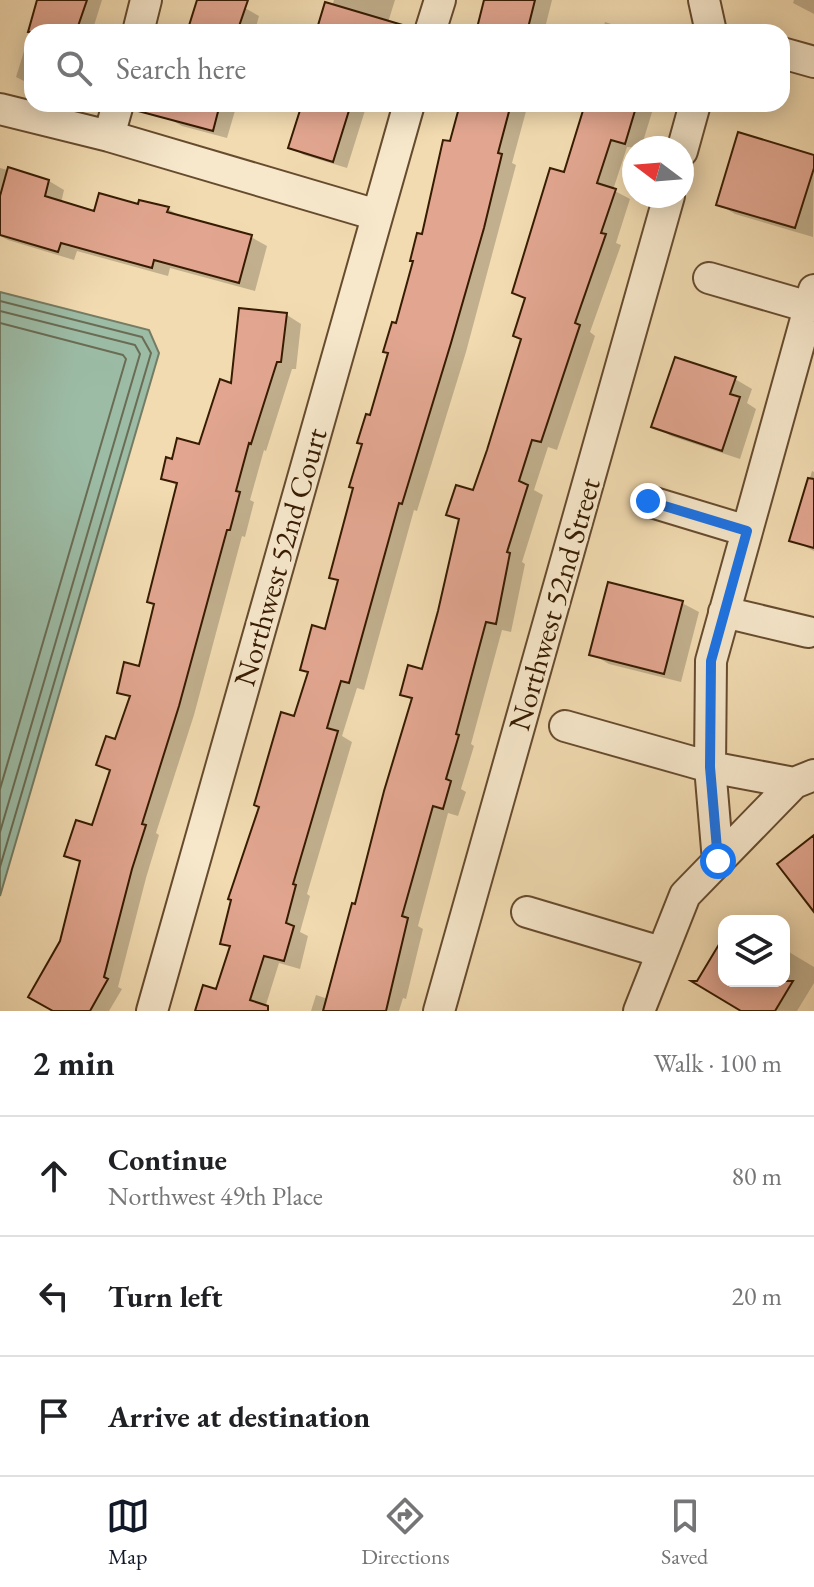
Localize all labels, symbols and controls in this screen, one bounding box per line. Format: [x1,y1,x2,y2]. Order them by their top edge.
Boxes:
search box [24,24,790,112]
icon: search [52,46,96,90]
text: Search here [116,49,246,88]
north arrow [622,136,694,208]
street label: Northwest 52nd Court [225,423,336,691]
street label: Northwest 52nd Street [499,473,609,735]
route end [630,483,666,519]
route start [700,843,736,879]
map controls [718,915,790,987]
button: layers [718,915,790,987]
text: 2 min [32,1041,115,1085]
text: Walk · 100 m [654,1046,782,1080]
text: Continue [108,1140,227,1179]
icon: ahead [32,1154,76,1198]
text: 80 m [732,1159,782,1193]
text: Northwest 49th Place [108,1179,323,1213]
icon: left [32,1274,76,1318]
text: Turn left [108,1277,222,1316]
text: 20 m [732,1279,782,1313]
icon: arrive [32,1394,76,1438]
text: Arrive at destination [108,1397,370,1436]
tab: Map [106,1494,150,1571]
tab: Directions [361,1494,450,1571]
tab: Saved [661,1494,708,1571]

